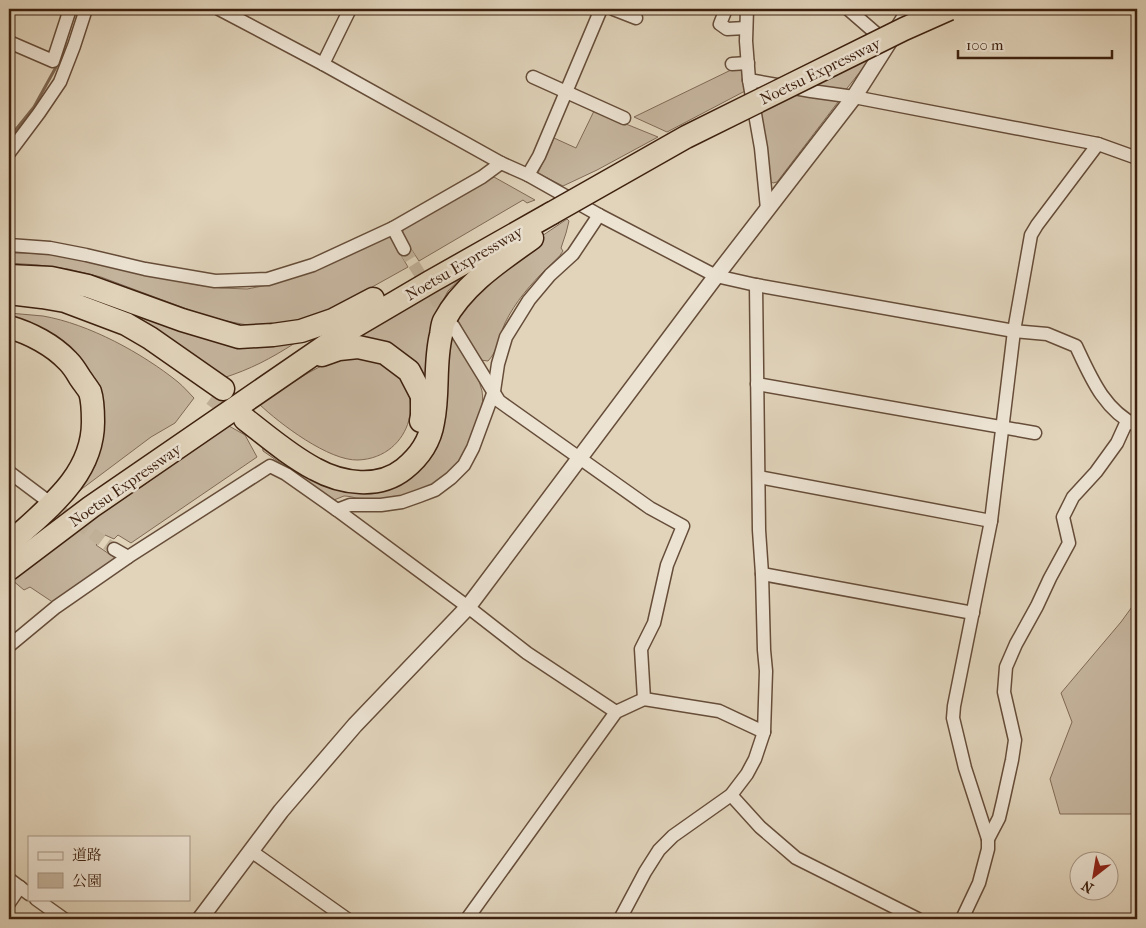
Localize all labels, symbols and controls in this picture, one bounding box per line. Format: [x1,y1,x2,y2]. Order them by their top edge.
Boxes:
scale bar [958,28,1112,60]
street label: Noetsu Expressway [756,33,884,109]
text: 100 m [966,36,1004,54]
street label: Noetsu Expressway [402,221,527,304]
street label: Noetsu Expressway [65,439,185,531]
legend [28,836,190,900]
text: 道路 [72,846,102,864]
north arrow [1068,850,1118,900]
text: 公園 [72,872,102,890]
text: N [1078,876,1096,897]

